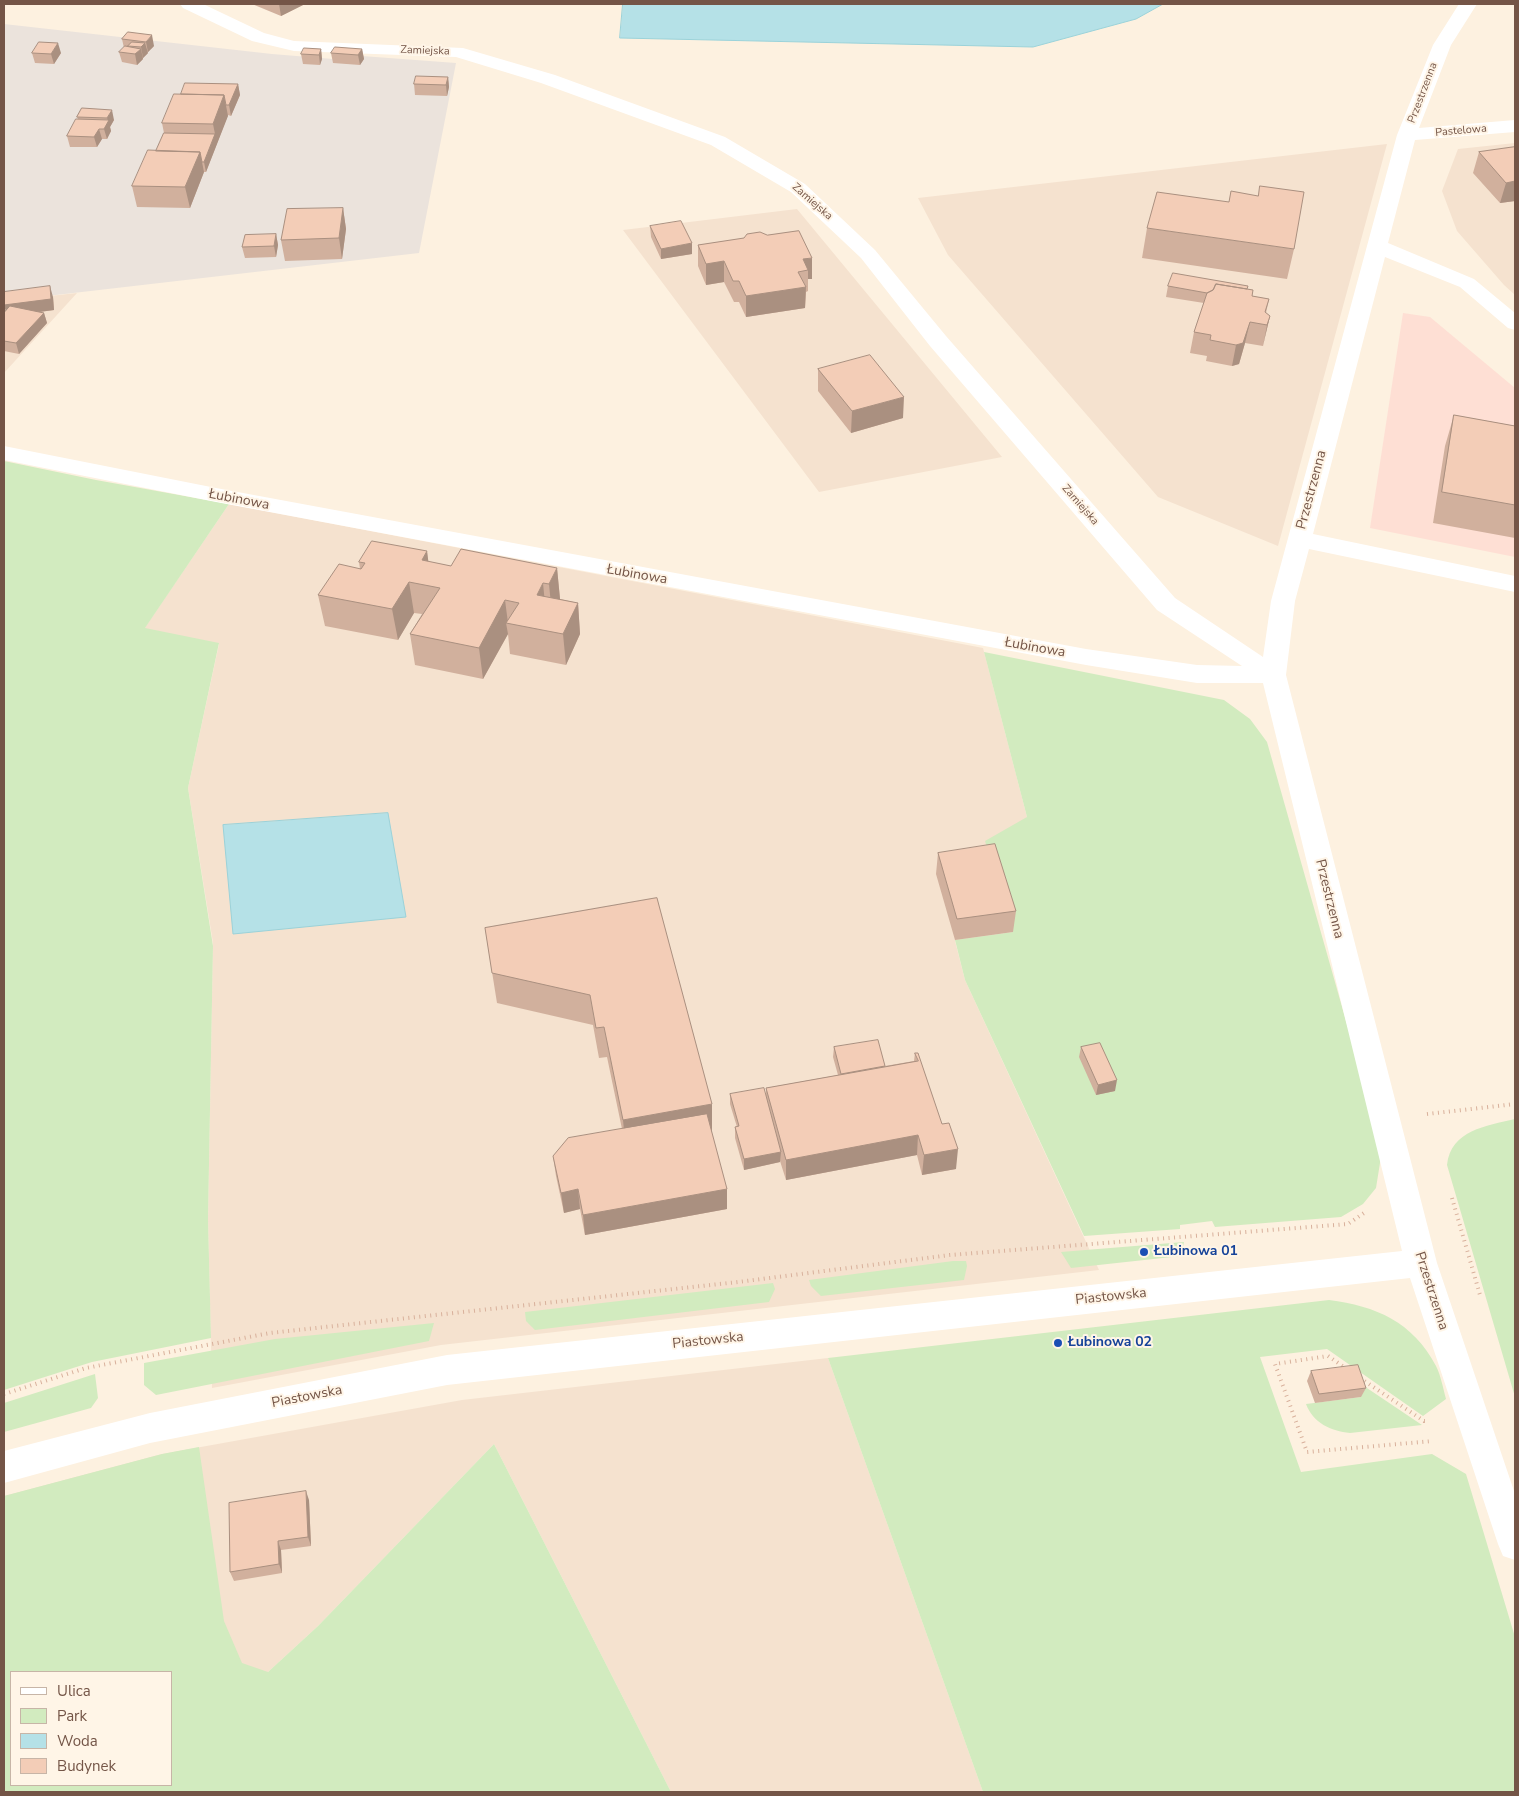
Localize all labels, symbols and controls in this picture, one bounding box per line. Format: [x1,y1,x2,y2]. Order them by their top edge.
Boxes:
street label: Zamiejska [400,44,450,58]
street label: Przestrzenna [1405,61,1441,125]
street label: Pastelowa [1435,122,1487,140]
street label: Zamiejska [789,181,835,223]
street label: Przestrzenna [1293,449,1331,531]
street label: Zamiejska [1059,482,1101,528]
street label: Łubinowa [207,486,271,514]
street label: Łubinowa [605,561,669,589]
street label: Łubinowa [1003,634,1067,662]
street label: Przestrzenna [1311,858,1347,940]
place label: Łubinowa 01 [1154,1244,1238,1260]
marker: Łubinowa 01 [1138,1246,1150,1258]
street label: Przestrzenna [1410,1250,1452,1332]
street label: Piastowska [1075,1285,1147,1309]
street label: Piastowska [672,1329,744,1353]
place label: Łubinowa 02 [1068,1335,1152,1351]
marker: Łubinowa 02 [1052,1337,1064,1349]
street label: Piastowska [270,1382,344,1412]
legend [10,1671,172,1786]
text: Ulica [57,1681,91,1701]
text: Park [57,1706,87,1726]
text: Woda [57,1731,98,1751]
text: Budynek [57,1756,116,1776]

